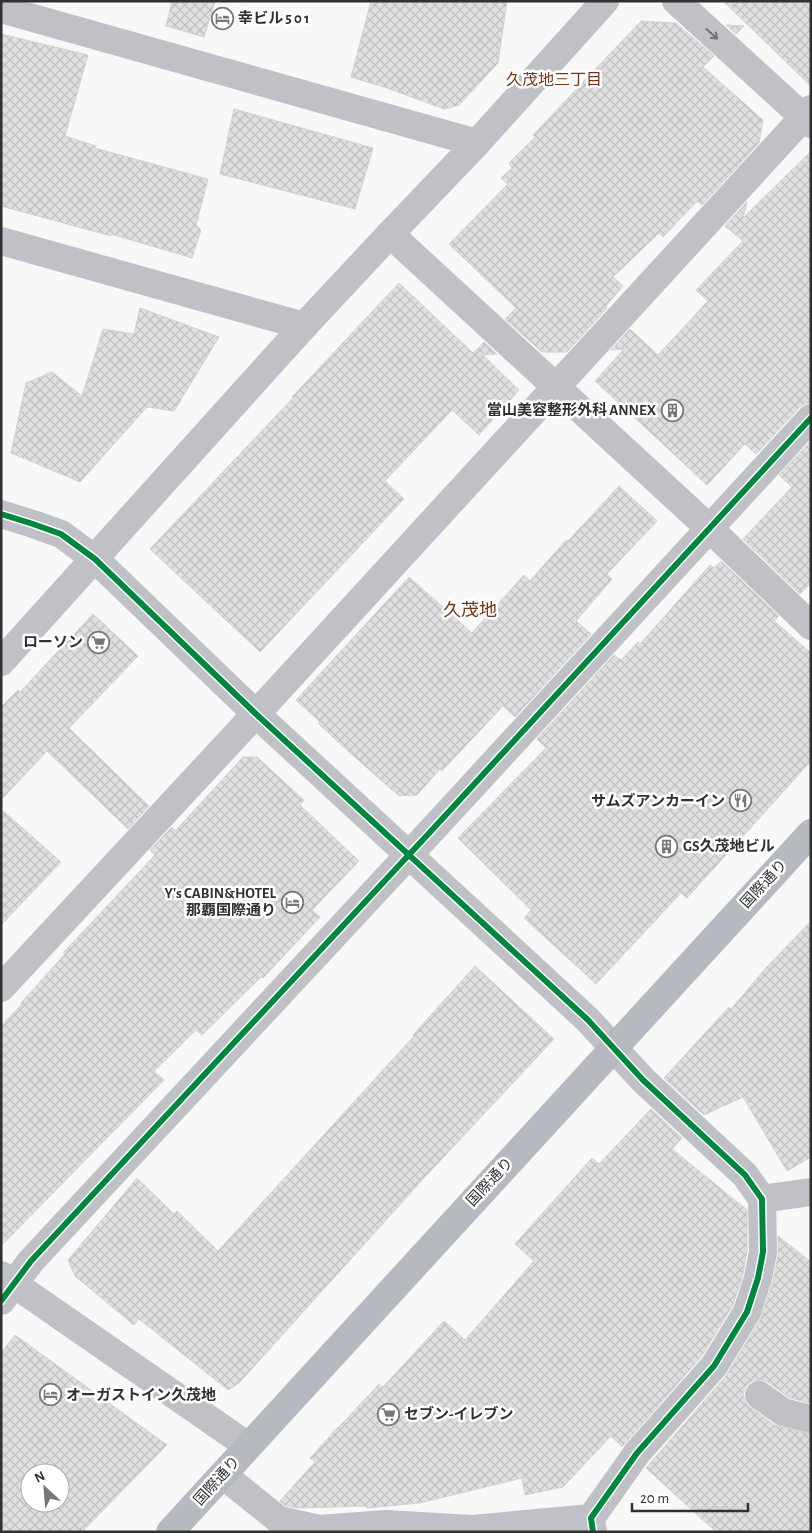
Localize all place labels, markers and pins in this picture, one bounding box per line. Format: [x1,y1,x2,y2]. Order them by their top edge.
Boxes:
hotel icon: 幸ビル 5 0 1 [210,6,234,30]
place label: 幸ビル 5 0 1 [238,10,310,26]
building icon: 當山美容整形外科 ANNEX [660,398,684,422]
place label: 當山美容整形外科 ANNEX [487,401,657,418]
supermarket icon: ローソン [87,630,111,654]
place label: ローソン [23,635,83,650]
restaurant icon: サムズアンカーイン [729,789,753,813]
place label: サムズアンカーイン [591,792,725,809]
building icon: GS久茂地ビル [655,834,679,858]
place label: GS久茂地ビル [683,838,774,854]
place label: Y's CABIN&HOTEL 那覇国際通り [165,886,277,918]
hotel icon: Y's CABIN&HOTEL 那覇国際通り [280,890,304,914]
hotel icon: オーガストイン久茂地 [38,1383,62,1407]
place label: オーガストイン久茂地 [66,1387,216,1403]
supermarket icon: セブン-イレブン [376,1402,400,1426]
place label: セブン-イレブン [404,1405,514,1422]

